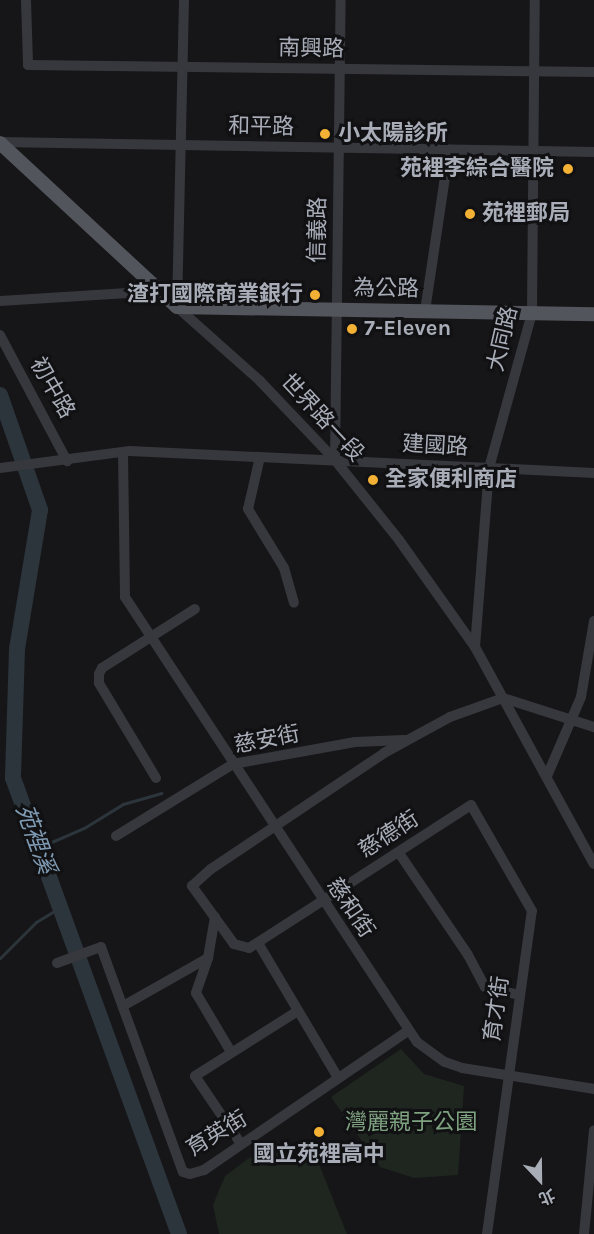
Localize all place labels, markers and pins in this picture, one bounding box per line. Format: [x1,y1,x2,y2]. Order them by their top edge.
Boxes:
place label: 小太陽診所 [338,121,448,147]
marker: 小太陽診所 [316,125,334,143]
place label: 苑裡李綜合醫院 [400,156,554,182]
marker: 苑裡李綜合醫院 [559,160,577,178]
place label: 苑裡郵局 [482,201,570,227]
marker: 苑裡郵局 [463,207,477,221]
place label: 渣打國際商業銀行 [127,282,303,308]
marker: 渣打國際商業銀行 [308,288,322,302]
place label: 7-Eleven [364,316,451,342]
marker: 7-Eleven [345,322,359,336]
place label: 全家便利商店 [385,467,517,493]
marker: 全家便利商店 [366,473,380,487]
marker: 國立苑裡高中 [312,1125,326,1139]
place label: 國立苑裡高中 [253,1142,385,1168]

